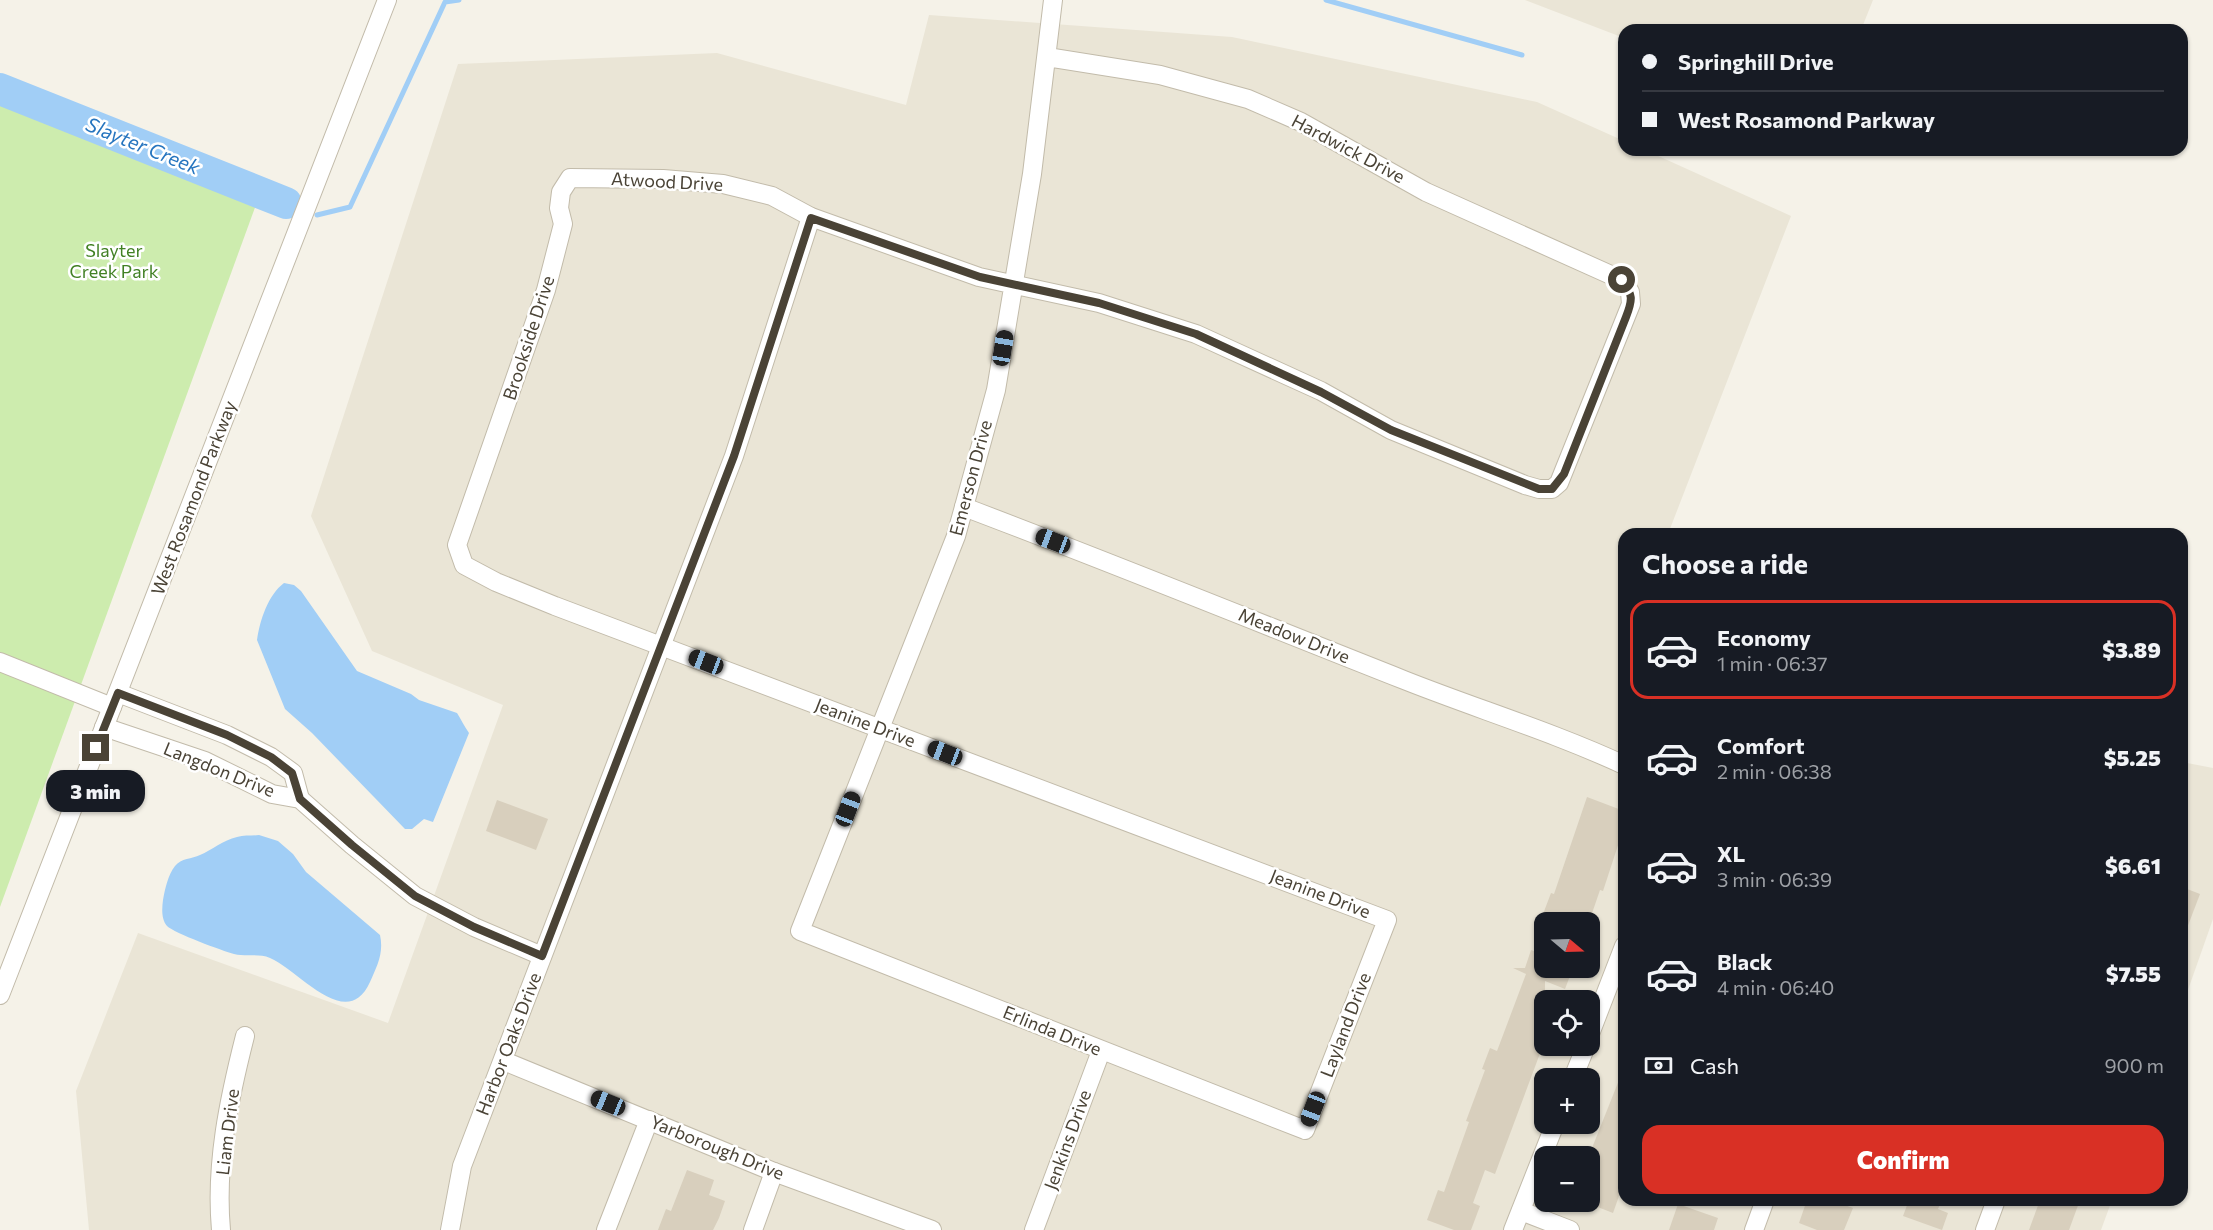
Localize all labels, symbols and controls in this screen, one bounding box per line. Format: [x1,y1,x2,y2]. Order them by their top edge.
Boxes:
text: Springhill Drive [1678,48,1834,75]
text: West Rosamond Parkway [1678,106,1935,133]
street label: Hardwick Drive [1288,109,1409,187]
water label: Slayter Creek [83,111,205,179]
street label: Atwood Drive [611,167,724,195]
park label: Slayter Creek Park [69,239,159,282]
route start [1608,266,1635,293]
street label: Brookside Drive [498,273,559,403]
car [991,329,1015,367]
street label: West Rosamond Parkway [146,397,240,598]
street label: Emerson Drive [944,417,996,538]
car [1033,526,1073,556]
text: Choose a ride [1642,547,1808,580]
street label: Meadow Drive [1235,603,1353,667]
icon: car [1645,623,1699,677]
text: Economy [1717,624,1811,651]
text: $3.89 [2102,636,2161,663]
car [686,647,726,677]
text: 1 min · 06:37 [1717,651,1828,675]
street label: Jeanine Drive [812,693,919,751]
icon: car [1645,731,1699,785]
text: Comfort [1717,732,1805,759]
route end [82,734,109,761]
street label: Langdon Drive [161,737,278,801]
car [925,738,965,768]
text: $5.25 [2104,744,2161,771]
text: 2 min · 06:38 [1717,759,1832,783]
callout: 3 min [46,769,146,811]
text: 3 min [70,779,121,803]
car [833,789,863,829]
icon: car [1645,839,1699,893]
text: XL [1717,840,1745,867]
text: $6.61 [2105,852,2161,879]
street label: Jeanine Drive [1267,864,1374,922]
text: 3 min · 06:39 [1717,867,1832,891]
north arrow [1534,912,1600,978]
map controls [1534,912,1600,1212]
icon: car [1645,947,1699,1001]
text: Black [1717,948,1772,975]
text: $7.55 [2106,960,2161,987]
street label: Harbor Oaks Drive [471,969,545,1118]
street label: Layland Drive [1315,969,1375,1080]
text: 4 min · 06:40 [1717,975,1834,999]
button: locate [1534,990,1600,1056]
street label: Erlinda Drive [1000,1000,1105,1060]
icon: cash [1642,1049,1675,1082]
text: Cash [1690,1052,1739,1079]
text: 900 m [2104,1053,2164,1077]
button: + [1534,1068,1600,1134]
street label: Liam Drive [211,1087,243,1176]
street label: Jenkins Drive [1039,1087,1095,1193]
car [588,1088,628,1118]
car [1298,1089,1328,1129]
street label: Yarborough Drive [647,1110,788,1184]
button: Confirm [1642,1125,2164,1194]
button: − [1534,1146,1600,1212]

